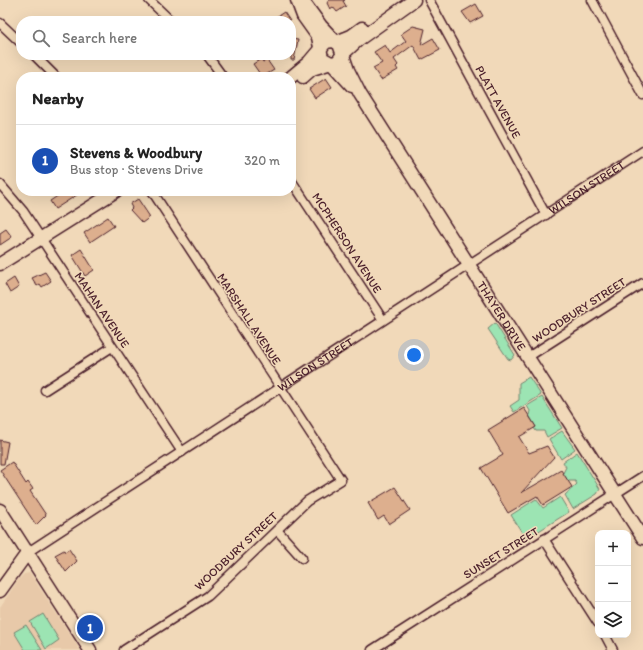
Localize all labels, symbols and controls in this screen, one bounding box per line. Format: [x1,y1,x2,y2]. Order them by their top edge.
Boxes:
search box [16,16,296,60]
icon: search [30,27,52,49]
text: Search here [62,29,137,47]
street label: PLATT AVENUE [472,63,524,141]
text: Nearby [32,88,84,108]
text: Stevens & Woodbury [70,144,202,162]
text: 1 [42,153,48,168]
text: 320 m [244,153,280,168]
street label: WILSON STREET [546,158,628,218]
text: Bus stop · Stevens Drive [70,162,203,177]
street label: MCPHERSON AVENUE [309,190,385,296]
street label: MAHAN AVENUE [72,270,133,351]
street label: MARSHALL AVENUE [214,271,284,368]
street label: WOODBURY STREET [530,274,629,345]
street label: THAYER DRIVE [474,279,529,354]
street label: WILSON STREET [275,335,356,394]
your location [404,345,424,365]
street label: WOODBURY STREET [191,509,281,593]
street label: SUNSET STREET [461,524,542,582]
map controls [595,530,631,638]
button: + [595,530,631,566]
button: − [595,566,631,602]
button: layers [595,602,631,638]
pin: 1 [77,613,103,643]

